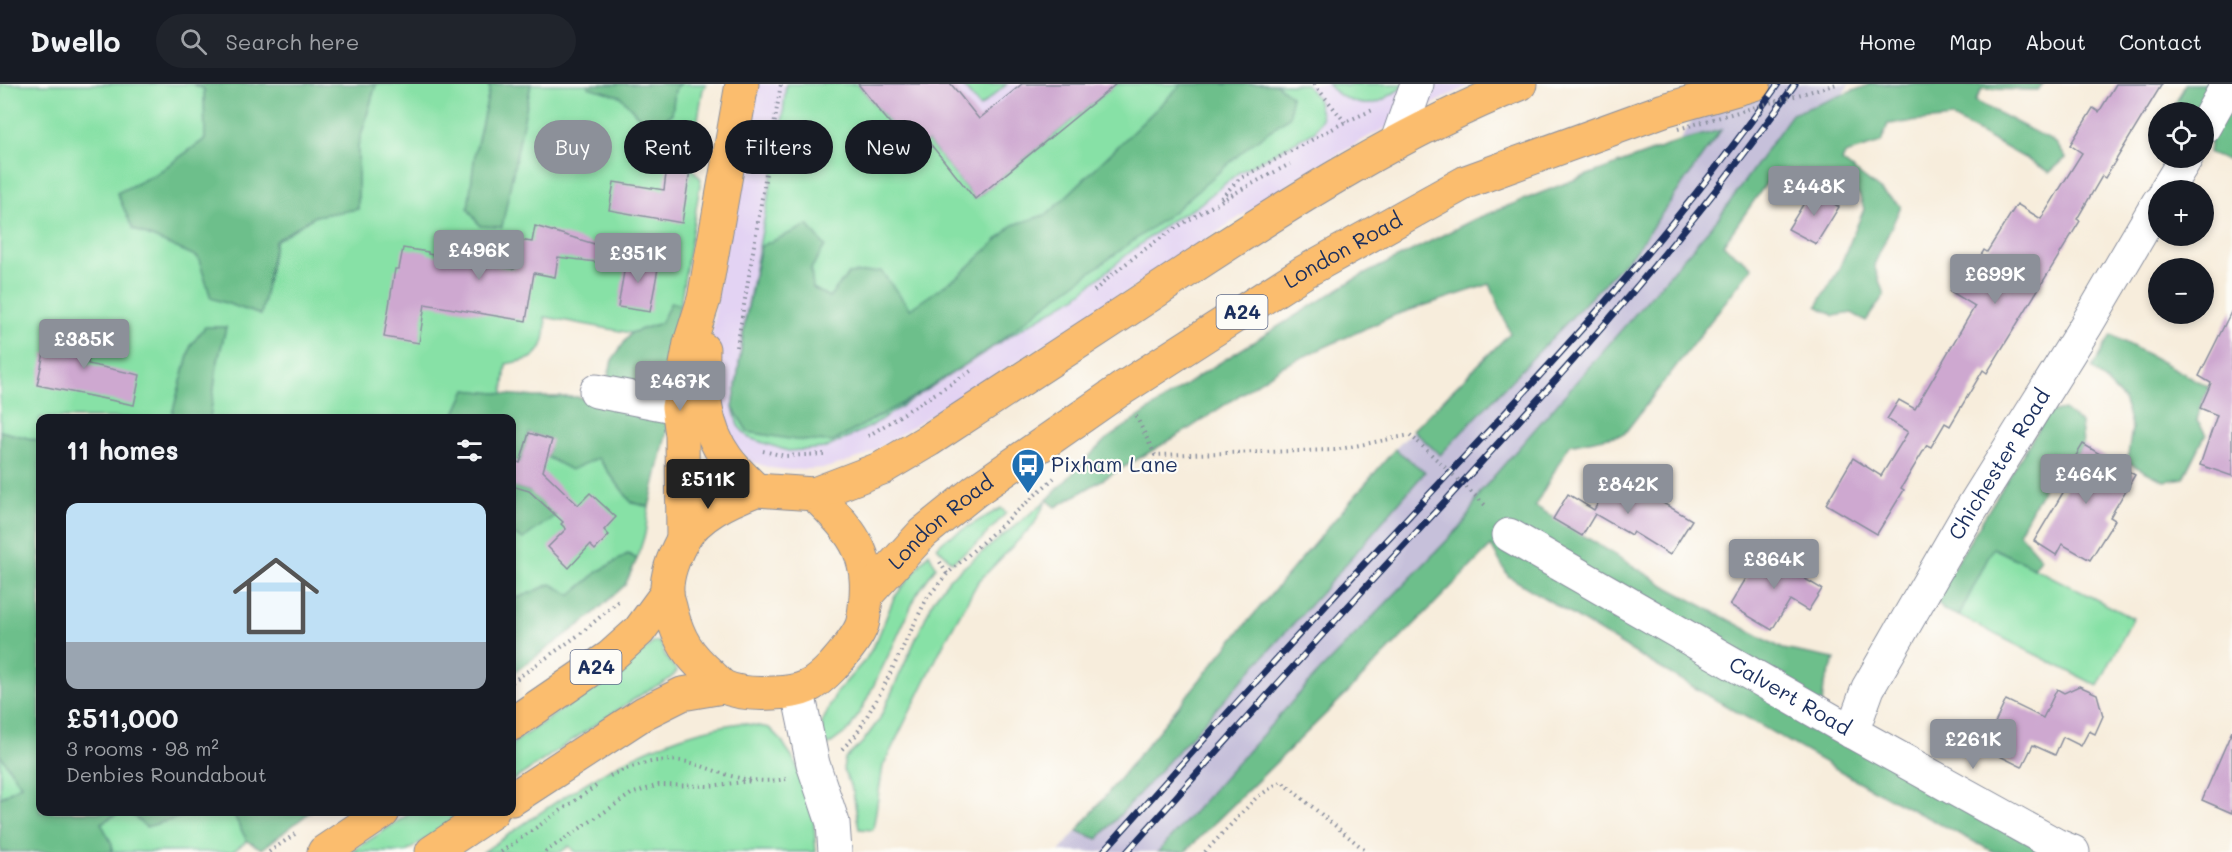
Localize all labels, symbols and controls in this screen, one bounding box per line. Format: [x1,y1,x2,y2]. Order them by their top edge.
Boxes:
search box [156,14,576,68]
text: Dwello [30,23,120,59]
icon: search [177,25,210,58]
text: Search here [225,27,359,56]
text: Home [1859,28,1916,55]
text: Map [1949,28,1992,55]
text: About [2025,28,2086,55]
text: Contact [2119,28,2202,55]
map controls [2148,102,2214,324]
button: locate [2148,102,2214,168]
chip: Buy [534,120,612,174]
chip: Rent [624,120,713,174]
chip: Filters [725,120,833,174]
chip: New [845,120,932,174]
pin: £448K [1772,166,1856,217]
text: £448K [1782,172,1846,198]
button: + [2148,180,2214,246]
street label: London Road [1278,205,1406,294]
pin: £496K [437,230,521,281]
pin: £351K [596,233,680,284]
text: £496K [448,236,510,262]
text: £351K [609,239,667,265]
pin: £699K [1953,254,2037,305]
button: − [2148,258,2214,324]
text: £699K [1964,260,2026,286]
road number: A24 [1216,295,1268,329]
pin: £385K [42,319,126,370]
text: £385K [53,325,115,351]
pin: £467K [638,361,722,412]
text: £467K [649,367,711,393]
street label: Chichester Road [1941,383,2055,544]
text: 11 homes [66,433,179,467]
icon: filters [453,434,486,467]
bus stop icon: Pixham Lane [1010,447,1046,494]
place label: Pixham Lane [1051,450,1178,477]
pin: £464K [2044,454,2128,505]
pin: £511K [666,459,750,510]
text: £464K [2054,460,2118,486]
pin: £842K [1586,464,1670,515]
text: £511K [681,465,736,491]
street label: London Road [881,467,998,574]
text: £842K [1597,470,1659,496]
pin: £364K [1732,539,1816,590]
icon: home [222,542,330,650]
text: £364K [1743,545,1805,571]
street label: Calvert Road [1725,649,1857,741]
road number: A24 [570,650,622,684]
text: £511,000 [66,701,179,735]
pin: £261K [1931,719,2015,770]
text: £261K [1944,725,2002,751]
text: 3 rooms · 98 m² [66,735,219,761]
text: Denbies Roundabout [66,761,267,787]

